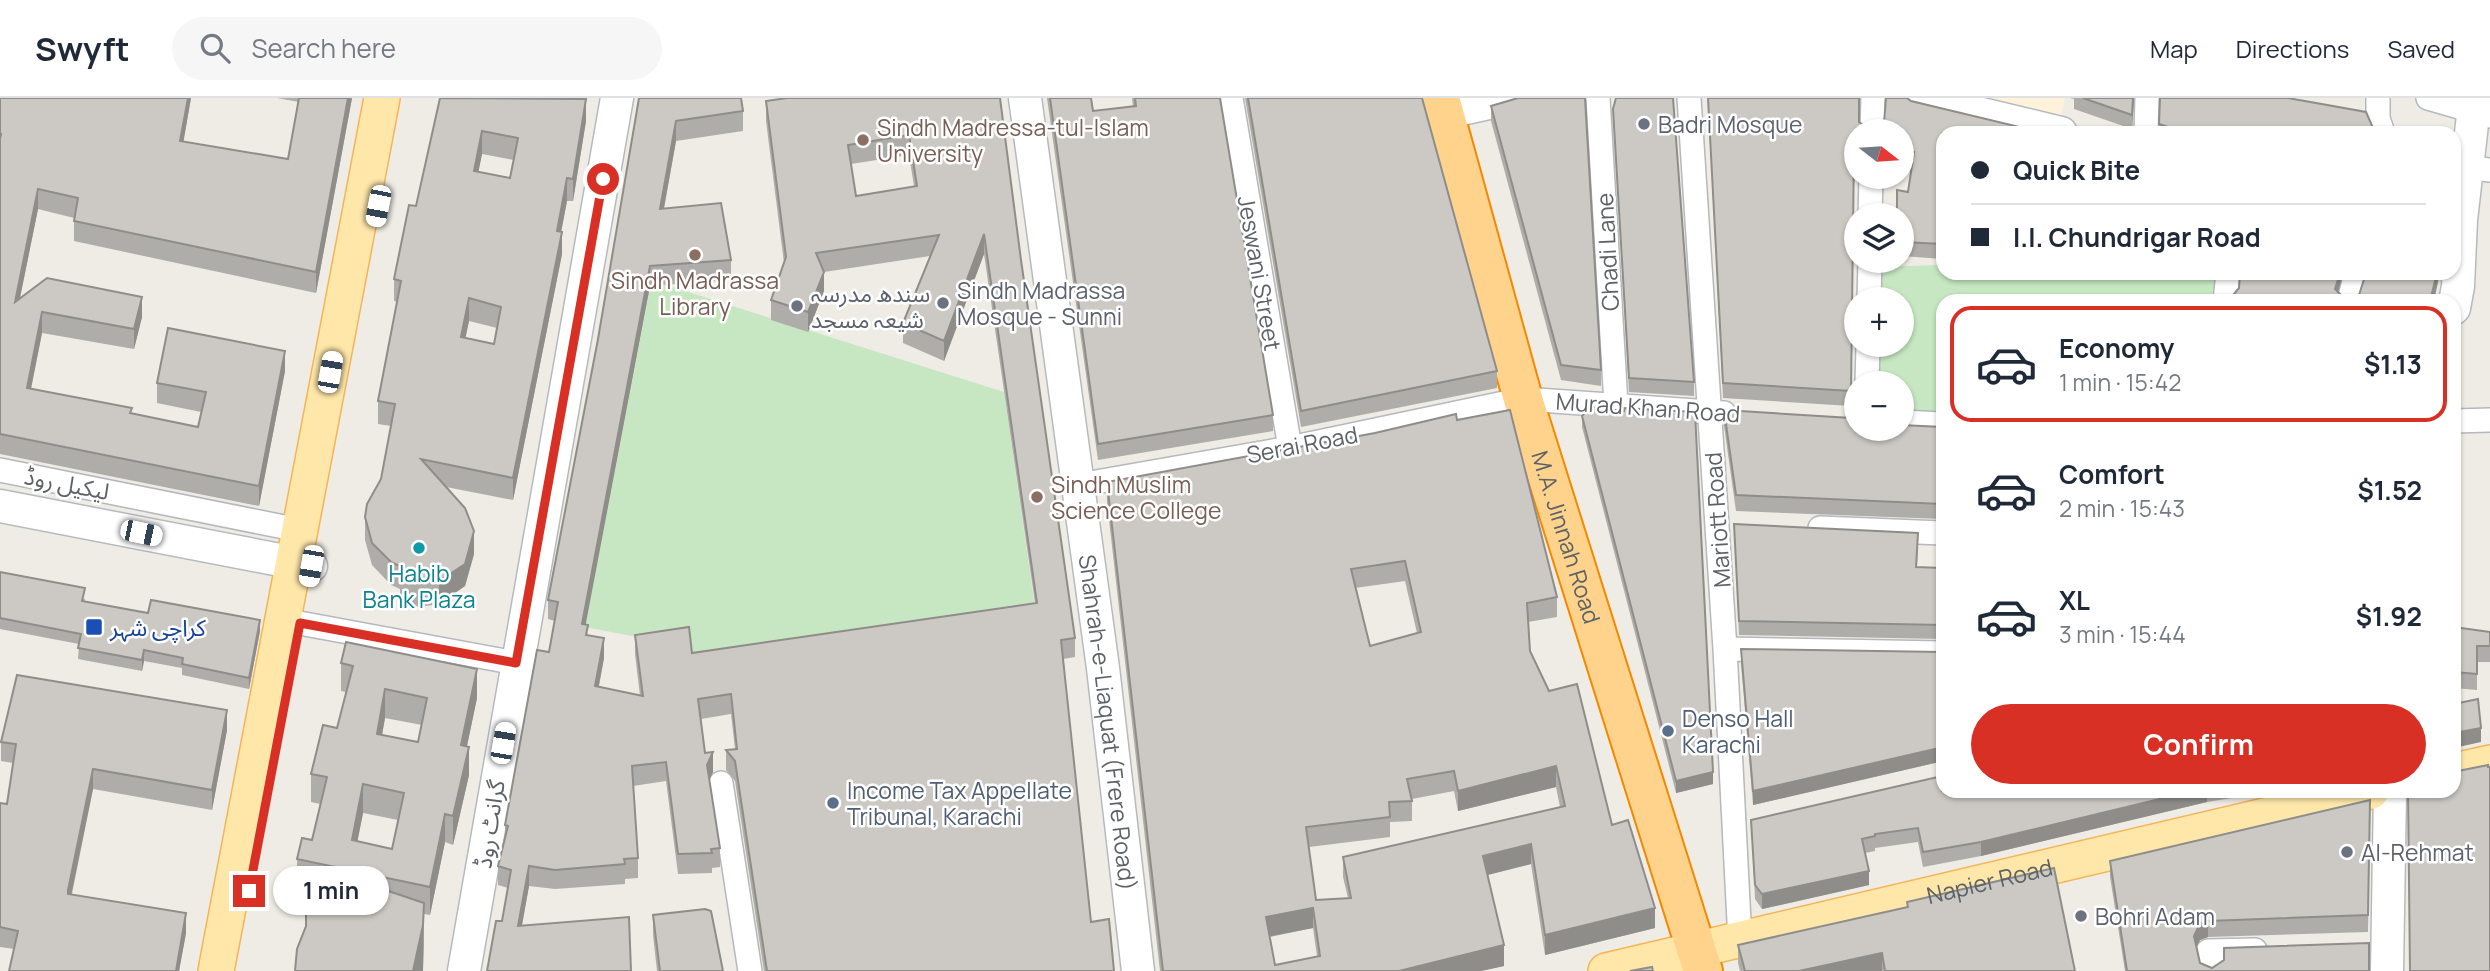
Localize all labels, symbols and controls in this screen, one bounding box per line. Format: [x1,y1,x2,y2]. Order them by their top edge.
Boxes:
search box [172,17,662,80]
text: Swyft [35,26,130,71]
icon: search [196,29,234,67]
text: Search here [252,30,396,66]
text: Map [2150,32,2198,65]
text: Directions [2236,32,2349,65]
text: Saved [2387,32,2455,65]
place label: Badri Mosque [1658,108,1802,140]
place label: Sindh Madressa-tul-Islam University [877,111,1149,169]
marker: Badri Mosque [1636,116,1652,132]
north arrow [1844,119,1914,189]
map controls [1844,119,1914,441]
marker: Sindh Madressa-tul-Islam University [855,132,871,148]
text: Quick Bite [2013,152,2140,188]
route start [587,163,619,195]
car [364,183,393,229]
street label: Chadi Lane [1588,192,1626,312]
street label: Jeswani Street [1231,193,1289,353]
button: layers [1844,203,1914,273]
text: I.I. Chundrigar Road [2013,219,2261,255]
marker: Sindh Madrassa Library [687,247,703,263]
place label: Sindh Madrassa Library [611,264,779,322]
place label: Sindh Madrassa Mosque - Sunni [957,274,1125,332]
place label: سندھ مدرسہ شیعہ مسجد [811,277,930,335]
button: + [1844,287,1914,357]
marker: Sindh Madrassa Mosque - Sunni [935,295,951,311]
marker: سندھ مدرسہ شیعہ مسجد [789,298,805,314]
text: Economy [2059,330,2174,366]
icon: car [1975,333,2038,396]
text: $1.13 [2364,346,2422,382]
car [317,349,344,395]
text: 1 min · 15:42 [2059,366,2181,398]
button: − [1844,371,1914,441]
street label: Murad Khan Road [1555,385,1741,429]
street label: Serai Road [1244,418,1360,470]
street label: M.A. Jinnah Road [1524,447,1609,627]
street label: Mariott Road [1696,451,1738,589]
text: Comfort [2059,456,2165,492]
street label: لیکیل روڈ [22,459,112,507]
icon: car [1975,459,2038,522]
place label: Sindh Muslim Science College [1051,468,1221,526]
text: $1.52 [2357,472,2422,508]
marker: Sindh Muslim Science College [1029,489,1045,505]
text: 2 min · 15:43 [2059,492,2185,524]
car [119,518,164,548]
marker: Habib Bank Plaza [411,540,427,556]
car [298,543,325,589]
street label: Shahrah-e-Liaquat (Frere Road) [1072,552,1145,892]
place label: Habib Bank Plaza [363,557,475,615]
text: XL [2059,582,2090,618]
icon: car [1975,585,2038,648]
text: $1.92 [2356,598,2422,634]
place label: کراچی شہر [109,611,206,643]
marker: کراچی شہر [84,617,104,637]
text: 3 min · 15:44 [2059,618,2186,650]
place label: Denso Hall Karachi [1682,702,1794,760]
button: Confirm [1971,704,2426,784]
car [490,720,517,766]
marker: Denso Hall Karachi [1660,723,1676,739]
place label: Income Tax Appellate Tribunal, Karachi [847,774,1072,832]
street label: گرانٹ روڈ [466,777,512,871]
marker: Income Tax Appellate Tribunal, Karachi [825,795,841,811]
place label: Al-Rehmat [2361,836,2474,868]
marker: Al-Rehmat [2339,844,2355,860]
street label: Napier Road [1923,850,2056,911]
callout: 1 min [274,866,389,916]
text: 1 min [303,874,359,906]
route end [233,875,265,907]
place label: Bohri Adam [2095,900,2215,932]
marker: Bohri Adam [2073,908,2089,924]

